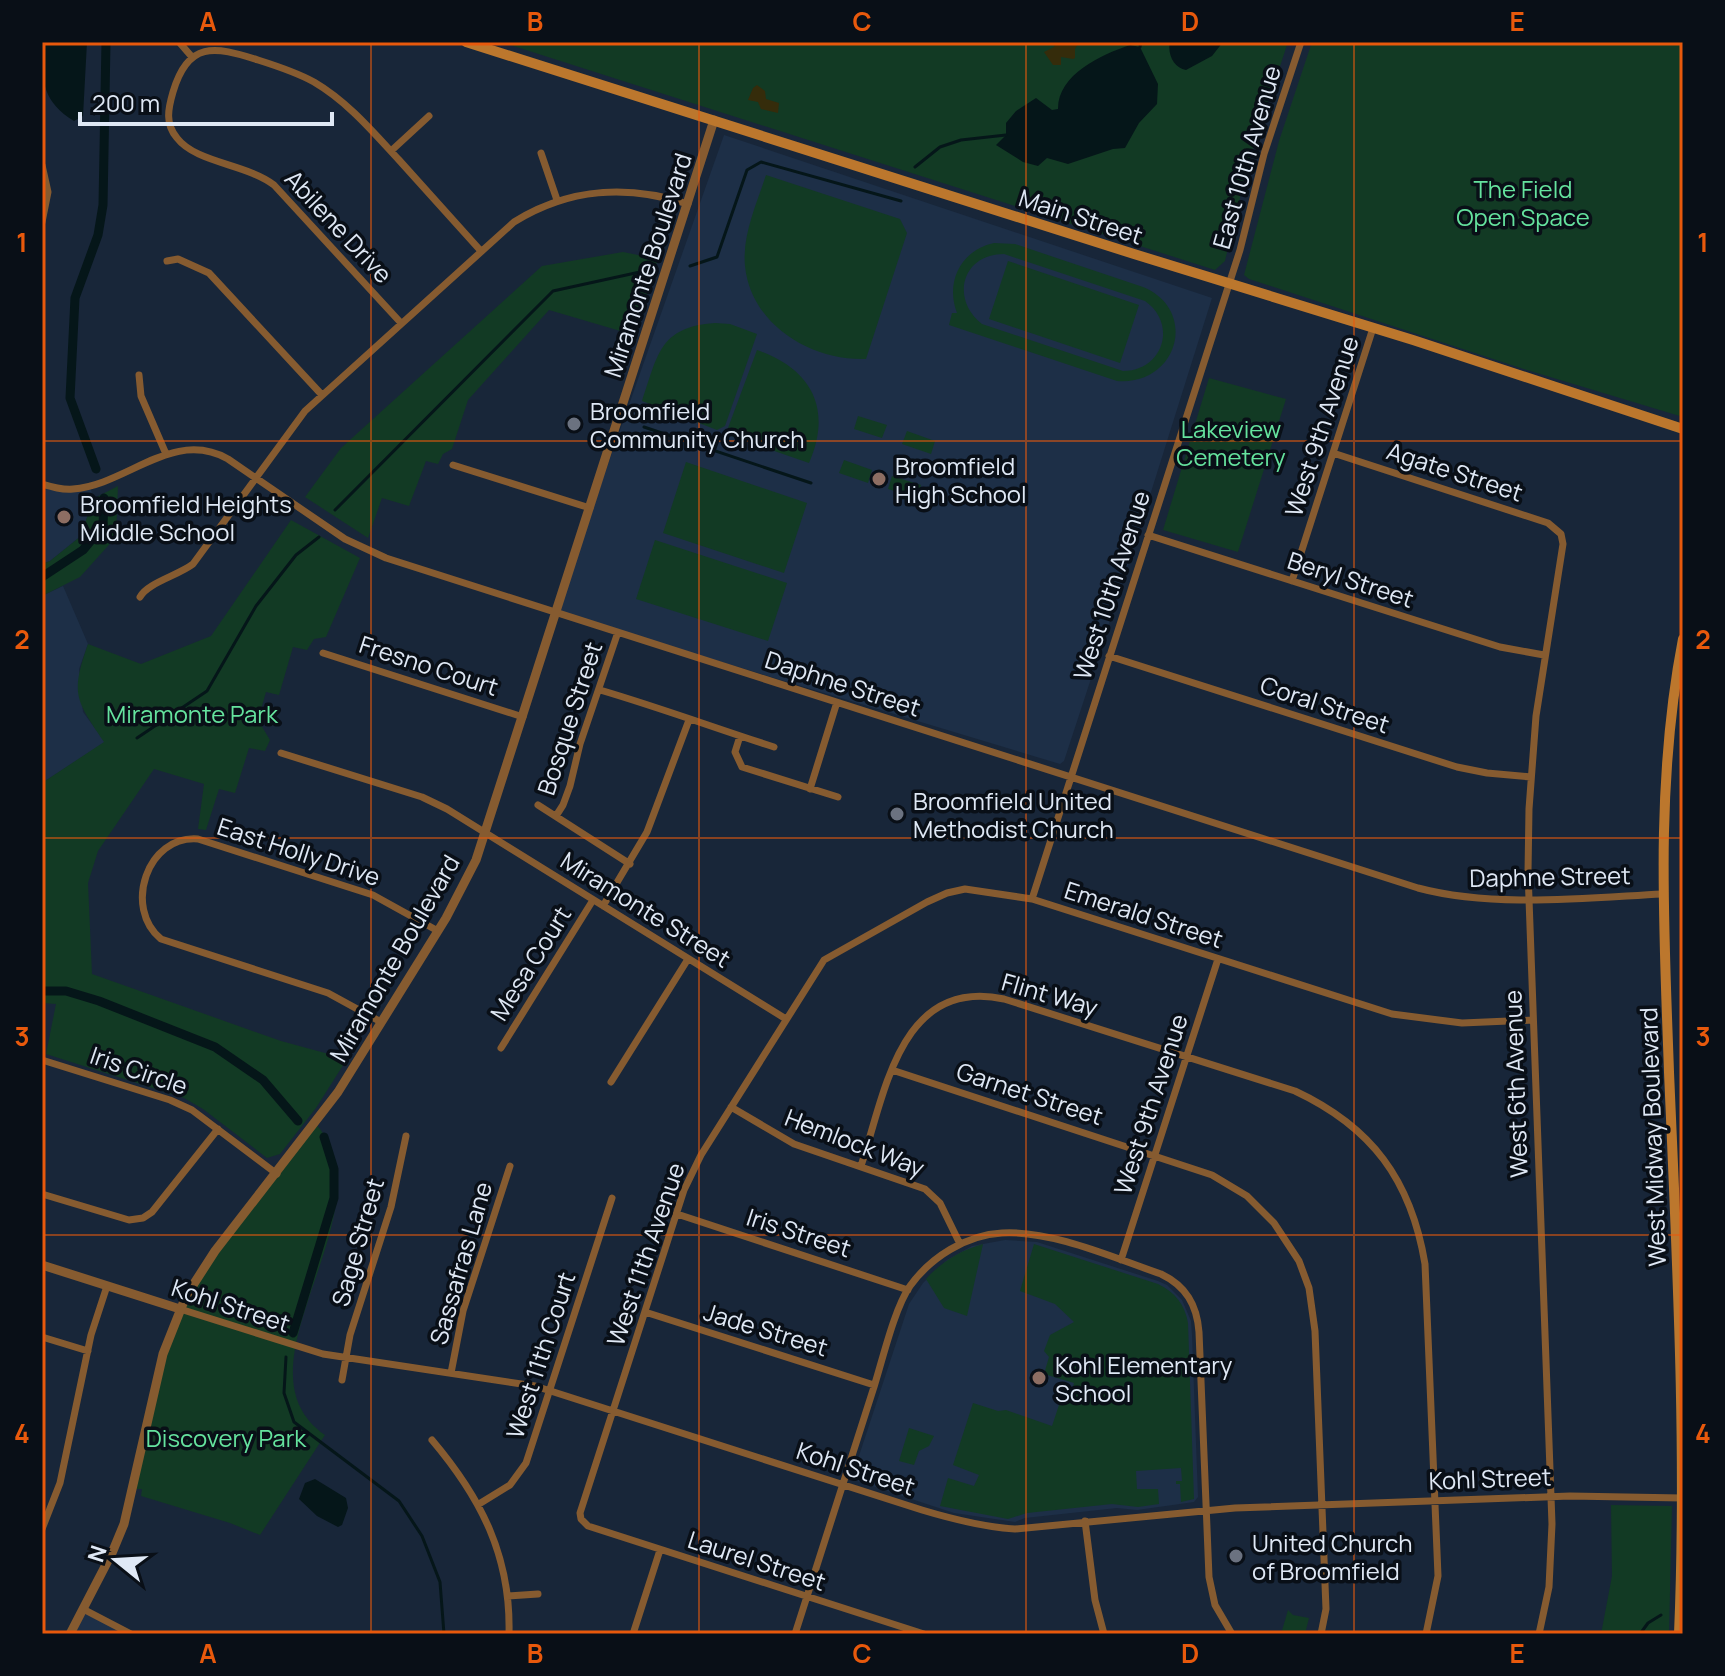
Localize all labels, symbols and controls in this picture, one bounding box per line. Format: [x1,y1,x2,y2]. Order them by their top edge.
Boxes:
text: A [199,3,217,39]
text: B [527,3,543,39]
text: C [852,3,872,39]
text: D [1181,3,1199,39]
text: E [1509,3,1525,39]
street label: East 10th Avenue [1204,62,1288,252]
scale bar [80,76,332,126]
text: 200 m [92,86,160,119]
street label: Miramonte Boulevard [595,149,699,381]
street label: Abilene Drive [278,162,400,290]
park label: The Field Open Space [1456,172,1590,233]
street label: Main Street [1015,180,1147,252]
text: 1 [16,224,28,260]
text: 1 [1697,224,1709,260]
street label: West 9th Avenue [1276,332,1366,520]
place label: Broomfield Community Church [590,394,805,455]
park label: Lakeview Cemetery [1176,412,1286,473]
marker: Broomfield Community Church [565,415,583,433]
street label: Agate Street [1383,433,1527,509]
place label: Broomfield High School [895,449,1027,510]
marker: Broomfield High School [870,470,888,488]
street label: West 10th Avenue [1065,486,1157,684]
place label: Broomfield Heights Middle School [80,487,292,548]
marker: Broomfield Heights Middle School [55,508,73,526]
street label: Beryl Street [1284,543,1418,615]
text: 2 [14,621,30,657]
text: 2 [1695,621,1711,657]
street label: Fresno Court [355,627,503,703]
street label: Bosque Street [529,637,609,799]
street label: Daphne Street [761,642,925,724]
street label: Coral Street [1256,668,1394,740]
park label: Miramonte Park [106,697,279,730]
place label: Broomfield United Methodist Church [913,784,1114,845]
marker: Broomfield United Methodist Church [888,805,906,823]
street label: East Holly Drive [213,809,385,893]
street label: Miramonte Street [555,843,737,975]
street label: Miramonte Boulevard [321,849,467,1067]
street label: Daphne Street [1469,858,1631,894]
street label: Emerald Street [1061,873,1227,955]
street label: Mesa Court [482,900,578,1026]
street label: Flint Way [998,965,1102,1024]
street label: West 6th Avenue [1495,990,1535,1178]
street label: West Midway Boulevard [1631,1007,1673,1267]
street label: West 9th Avenue [1105,1010,1195,1198]
text: 3 [14,1018,30,1054]
text: 3 [1695,1018,1711,1054]
street label: Iris Circle [86,1038,192,1102]
street label: Garnet Street [953,1054,1107,1132]
street label: Hemlock Way [781,1100,930,1184]
street label: West 11th Avenue [598,1158,692,1350]
street label: Sage Street [323,1174,391,1310]
street label: Sassafras Lane [421,1178,499,1348]
street label: Iris Street [743,1200,855,1264]
street label: West 11th Court [498,1267,582,1443]
street label: Kohl Street [168,1270,294,1340]
street label: Jade Street [700,1295,832,1363]
place label: Kohl Elementary School [1055,1348,1233,1409]
marker: Kohl Elementary School [1030,1369,1048,1387]
text: 4 [14,1415,30,1451]
text: 4 [1695,1415,1711,1451]
park label: Discovery Park [146,1421,307,1454]
street label: Kohl Street [793,1433,919,1503]
street label: Kohl Street [1428,1459,1552,1497]
north arrow [76,1520,156,1600]
street label: Laurel Street [684,1522,830,1598]
place label: United Church of Broomfield [1252,1526,1413,1587]
text: N [80,1542,114,1566]
marker: United Church of Broomfield [1227,1547,1245,1565]
text: A [199,1635,217,1671]
text: B [527,1635,543,1671]
text: C [852,1635,872,1671]
text: D [1181,1635,1199,1671]
text: E [1509,1635,1525,1671]

